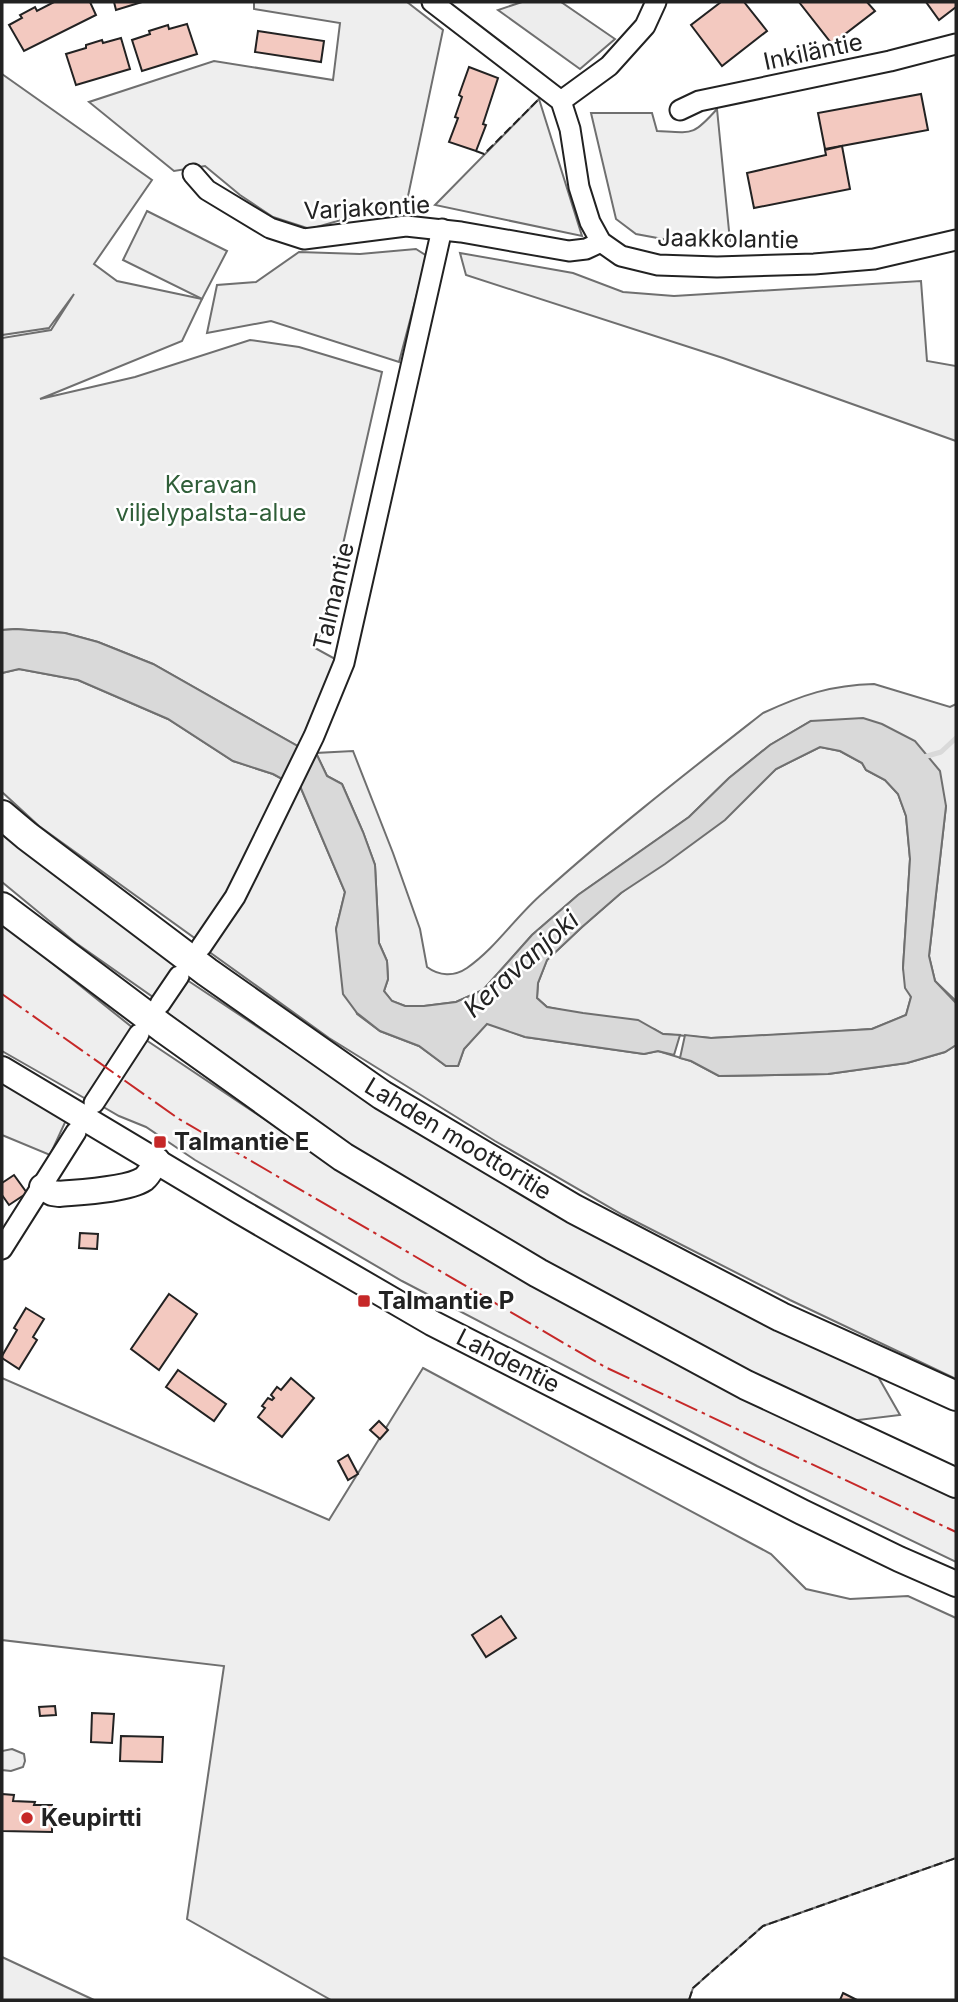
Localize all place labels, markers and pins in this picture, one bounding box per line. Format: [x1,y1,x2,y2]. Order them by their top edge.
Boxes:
place label: Talmantie E [174,1127,309,1156]
marker: Talmantie E [152,1134,168,1150]
place label: Talmantie P [378,1286,514,1315]
marker: Talmantie P [356,1293,372,1309]
place label: Keupirtti [41,1803,142,1832]
marker: Keupirtti [19,1810,35,1826]

